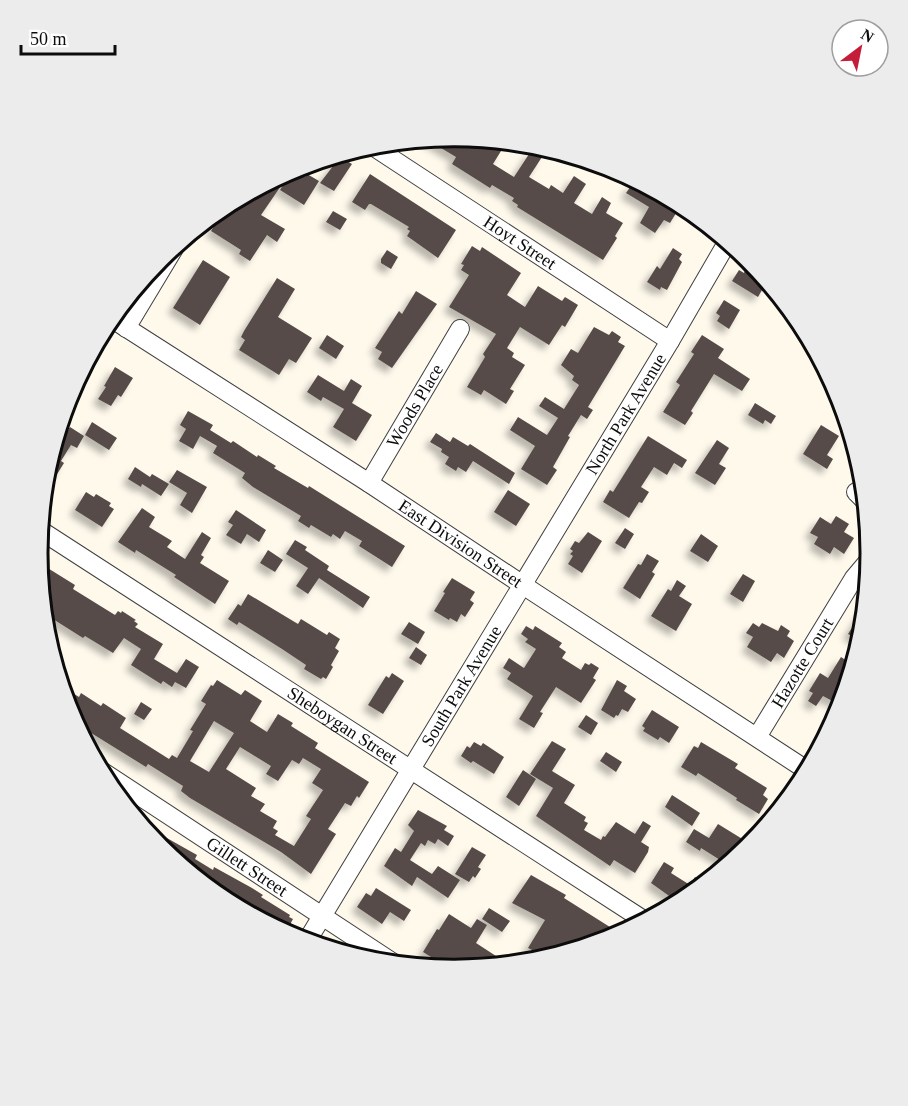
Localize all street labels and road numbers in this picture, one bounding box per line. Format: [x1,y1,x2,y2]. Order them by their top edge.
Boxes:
street label: Hoyt Street [480,212,560,274]
street label: North Park Avenue [582,350,670,478]
street label: Woods Place [382,360,447,451]
street label: East Division Street [395,495,526,592]
street label: Hazotte Court [767,614,837,711]
street label: South Park Avenue [417,622,505,750]
street label: Sheboygan Street [284,683,401,768]
street label: Gillett Street [203,833,291,901]

